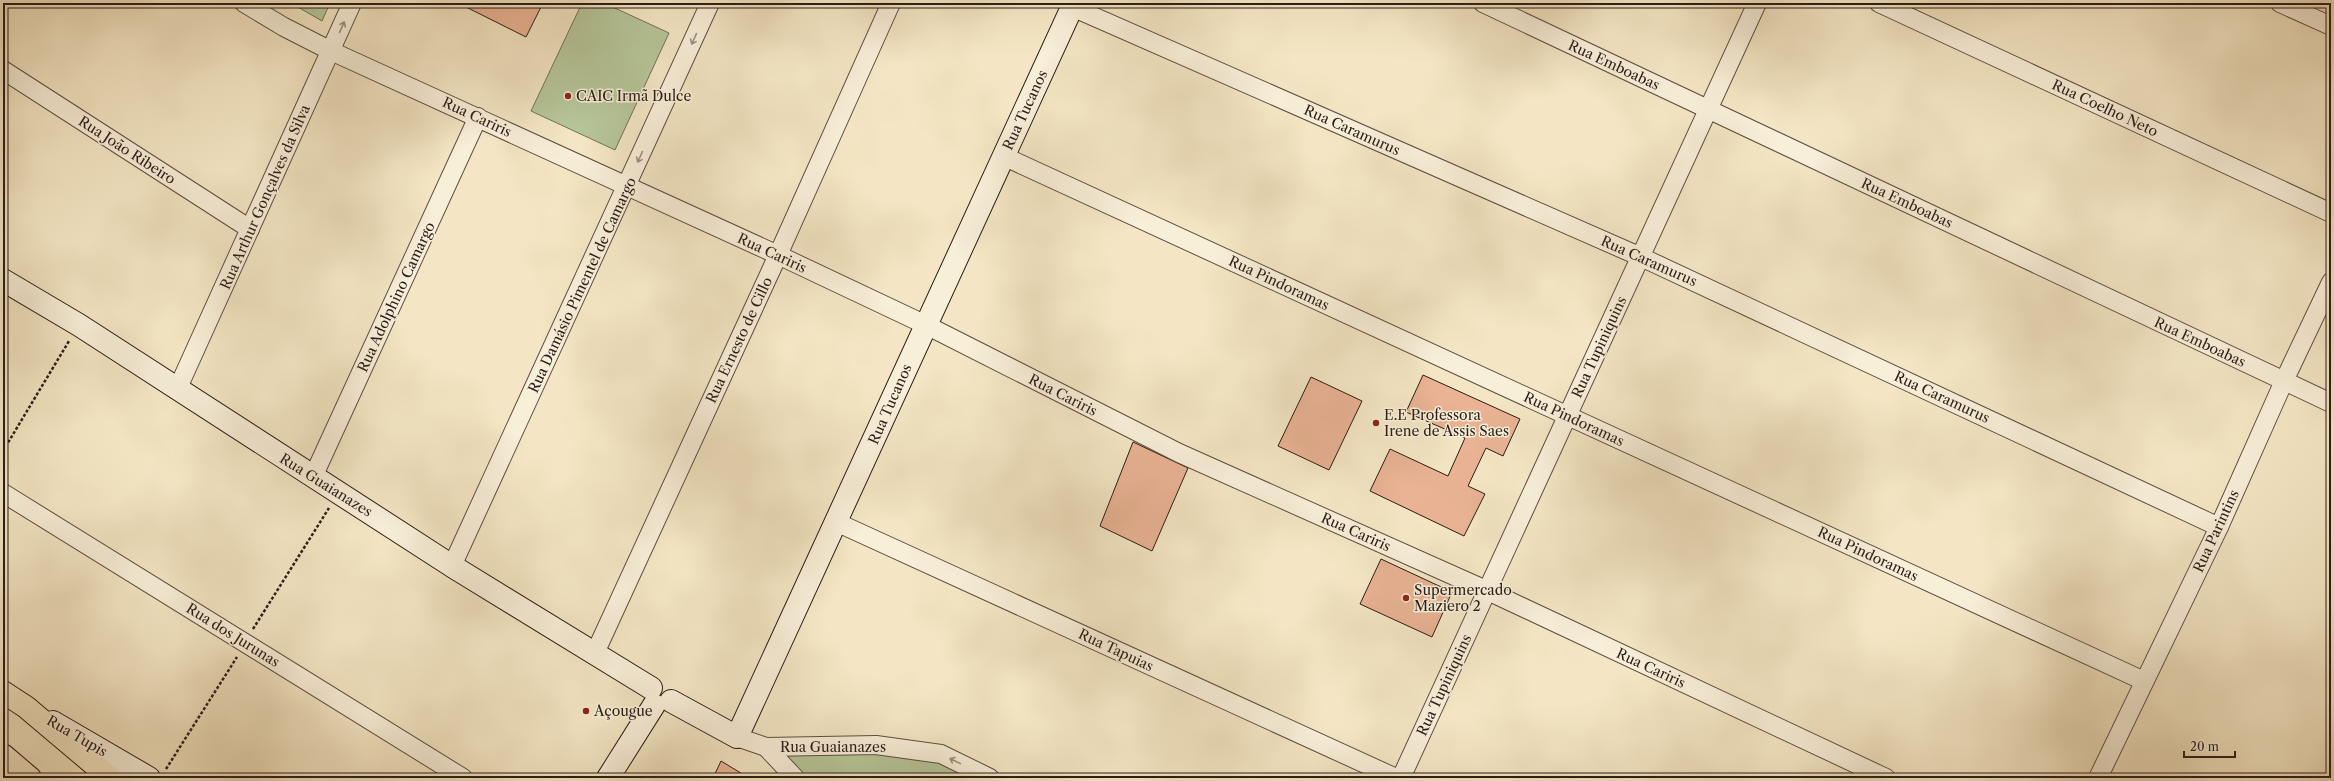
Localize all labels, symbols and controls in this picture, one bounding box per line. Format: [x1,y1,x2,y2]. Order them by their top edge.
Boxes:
one-way arrow [339,21,346,33]
one-way arrow [690,32,697,44]
street label: Rua Emboabas [1565,36,1663,94]
street label: Rua Tucanos [999,67,1051,153]
street label: Rua Coelho Neto [2049,76,2161,140]
place label: CAIC Irmã Dulce [576,87,691,105]
marker: CAIC Irmã Dulce [563,91,573,101]
street label: Rua Cariris [439,93,515,141]
street label: Rua Arthur Gonçalves da Silva [216,101,314,292]
street label: Rua Caramurus [1301,101,1403,159]
street label: Rua João Ribeiro [75,112,179,188]
one-way arrow [636,151,643,163]
street label: Rua Damásio Pimentel de Camargo [524,174,640,396]
street label: Rua Emboabas [1858,174,1956,232]
street label: Rua Adolphino Camargo [353,219,439,375]
street label: Rua Cariris [734,229,810,277]
street label: Rua Caramurus [1598,232,1700,290]
street label: Rua Pindoramas [1226,252,1332,314]
street label: Rua Ernesto de Cillo [702,274,776,406]
street label: Rua Tupiniquins [1568,293,1630,401]
street label: Rua Emboabas [2151,313,2249,371]
street label: Rua Tucanos [864,361,916,447]
street label: Rua Caramurus [1891,367,1993,427]
street label: Rua Cariris [1026,370,1100,420]
street label: Rua Pindoramas [1521,388,1627,450]
place label: E.E Professora Irene de Assis Saes [1384,406,1509,440]
marker: E.E Professora Irene de Assis Saes [1371,418,1381,428]
street label: Rua Guaianazes [276,449,376,521]
street label: Rua Parintins [2189,487,2243,575]
street label: Rua Cariris [1318,509,1394,555]
street label: Rua Pindoramas [1815,523,1921,585]
place label: Supermercado Maziero 2 [1414,581,1512,615]
marker: Supermercado Maziero 2 [1401,593,1411,603]
street label: Rua dos Jurunas [183,599,283,671]
street label: Rua Tapuias [1075,625,1157,675]
street label: Rua Tupiniquins [1413,631,1475,739]
street label: Rua Cariris [1613,644,1689,692]
place label: Açougue [593,702,653,720]
marker: Açougue [581,706,591,716]
street label: Rua Tupis [43,711,111,761]
scale bar [2184,733,2235,759]
street label: Rua Guaianazes [780,738,886,756]
text: 20 m [2190,739,2219,754]
one-way arrow [949,757,961,764]

